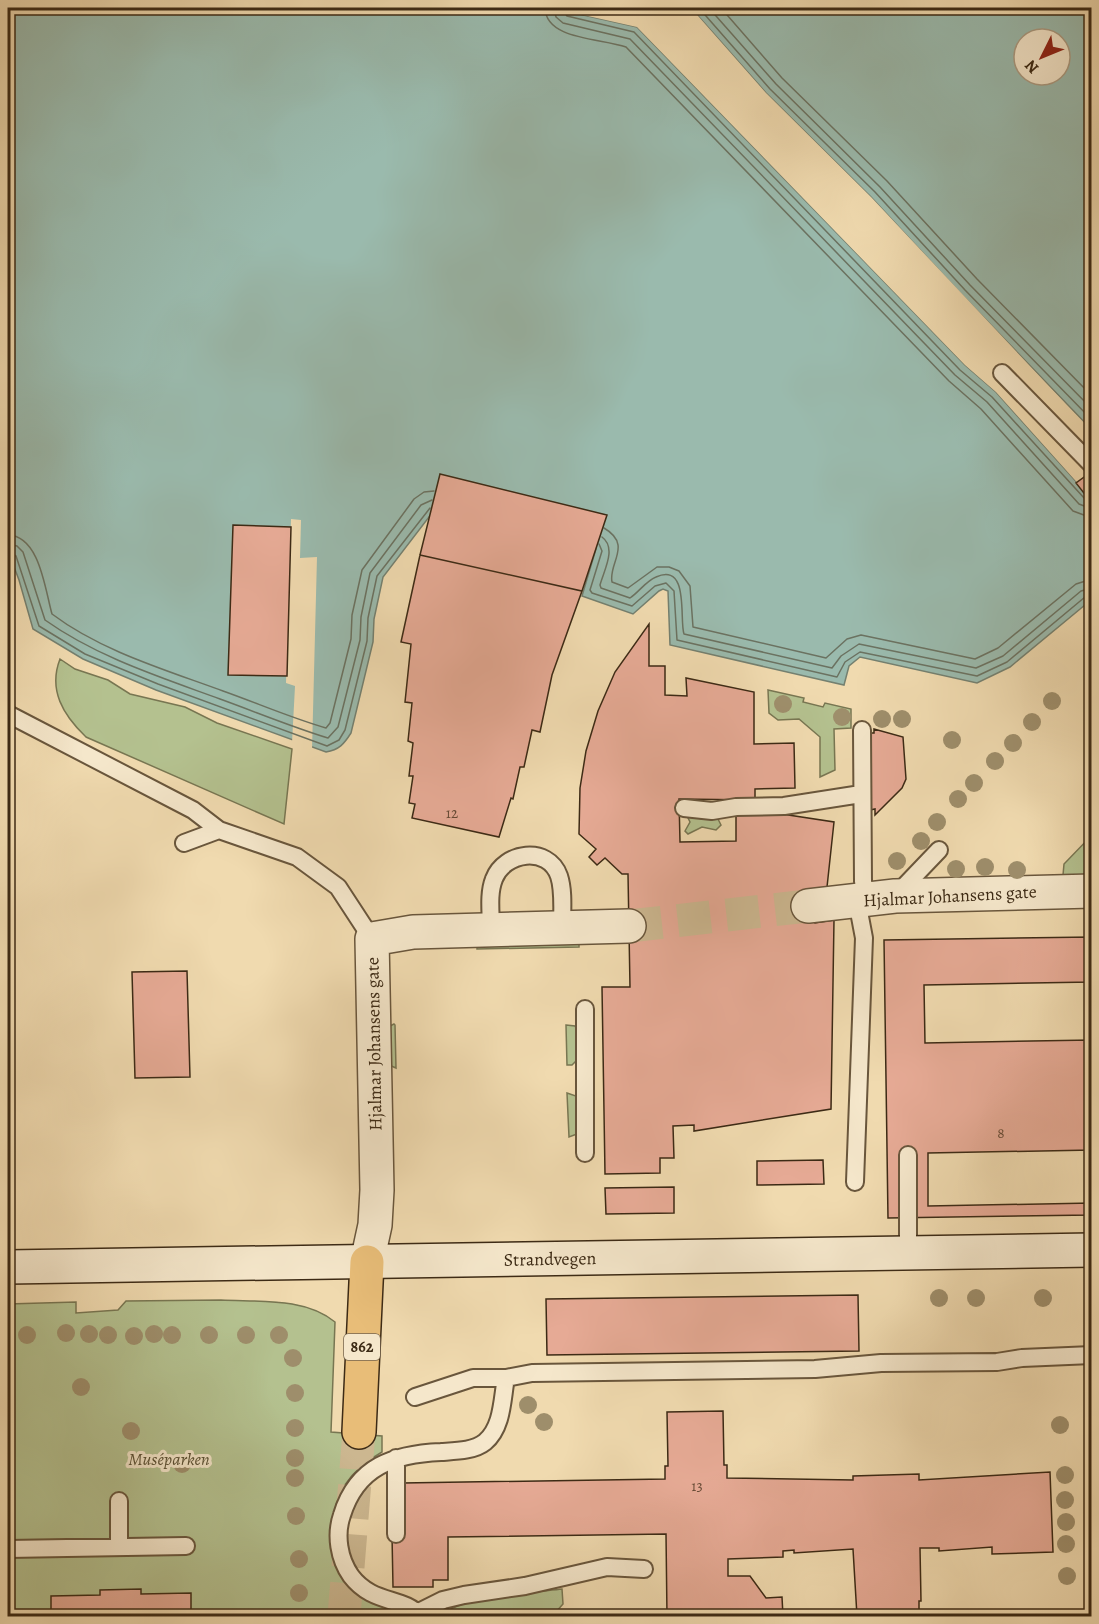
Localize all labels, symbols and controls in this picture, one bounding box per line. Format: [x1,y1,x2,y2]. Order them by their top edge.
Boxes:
north arrow [1012,27,1072,87]
text: N [1020,55,1044,78]
house number: 12 [446,803,458,823]
street label: Hjalmar Johansens gate [863,879,1037,913]
street label: Hjalmar Johansens gate [360,957,388,1131]
house number: 8 [997,1123,1005,1143]
street label: Strandvegen [503,1246,597,1272]
road number: 862 [344,1334,380,1360]
park label: Muséparken [128,1447,210,1471]
house number: 13 [691,1476,703,1496]

